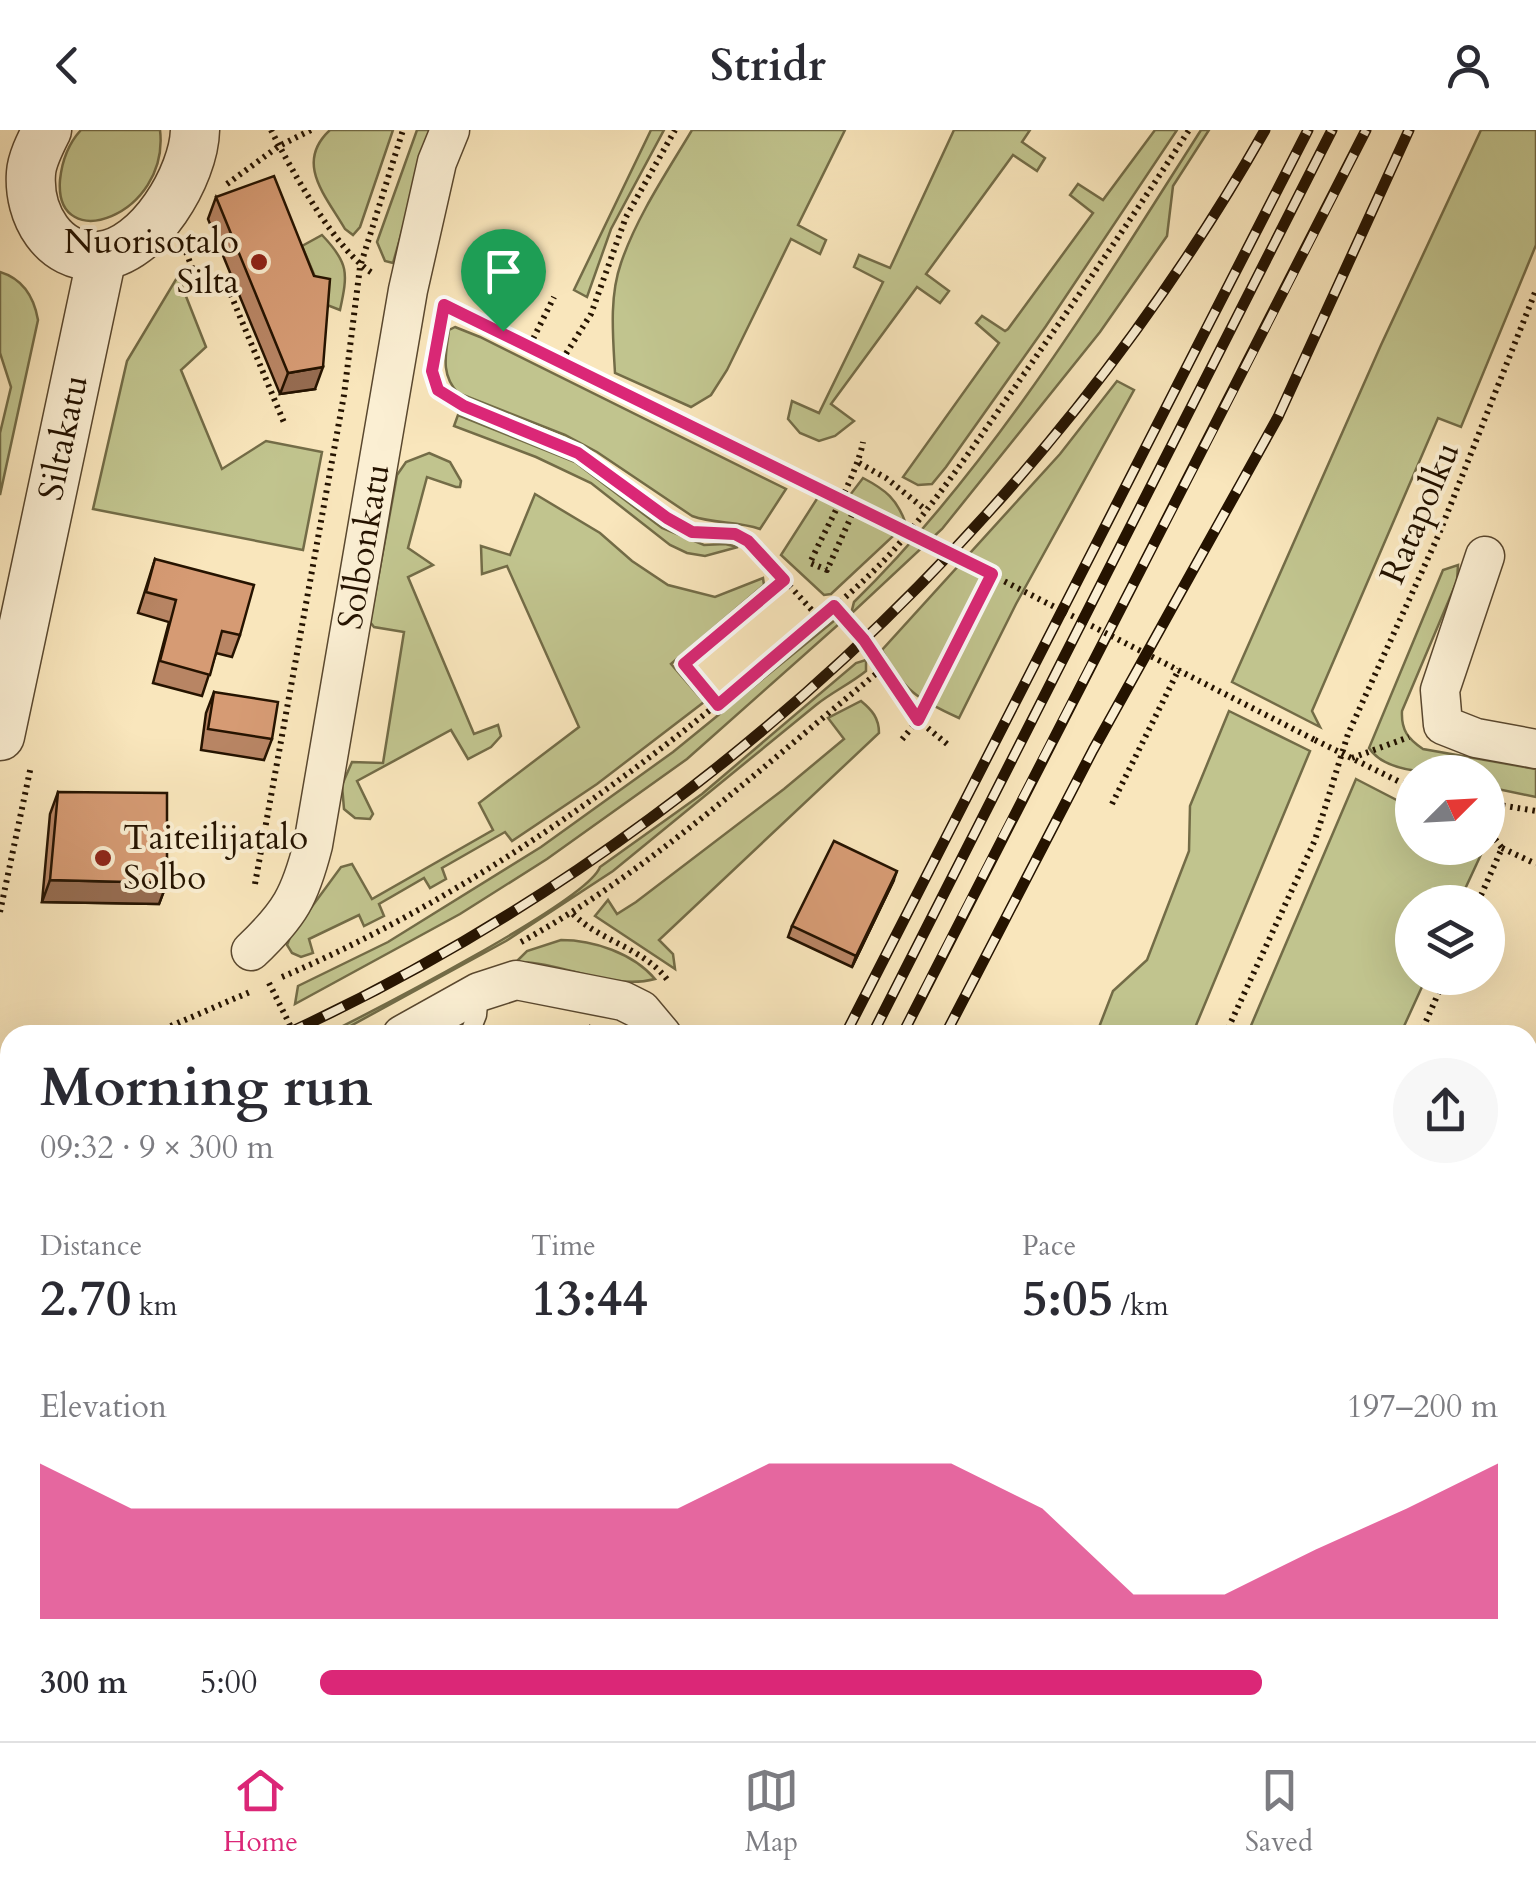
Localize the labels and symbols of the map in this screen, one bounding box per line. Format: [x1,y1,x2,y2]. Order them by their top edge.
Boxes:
place label: Nuorisotalo Silta [64,218,239,306]
pin [461,229,546,332]
marker: Nuorisotalo Silta [248,251,270,273]
street label: Siltakatu [27,371,100,505]
street label: Ratapolku [1369,435,1471,591]
street label: Solbonkatu [326,460,402,633]
north arrow [1395,755,1505,865]
place label: Taiteilijatalo Solbo [123,814,308,902]
marker: Taiteilijatalo Solbo [92,847,114,869]

